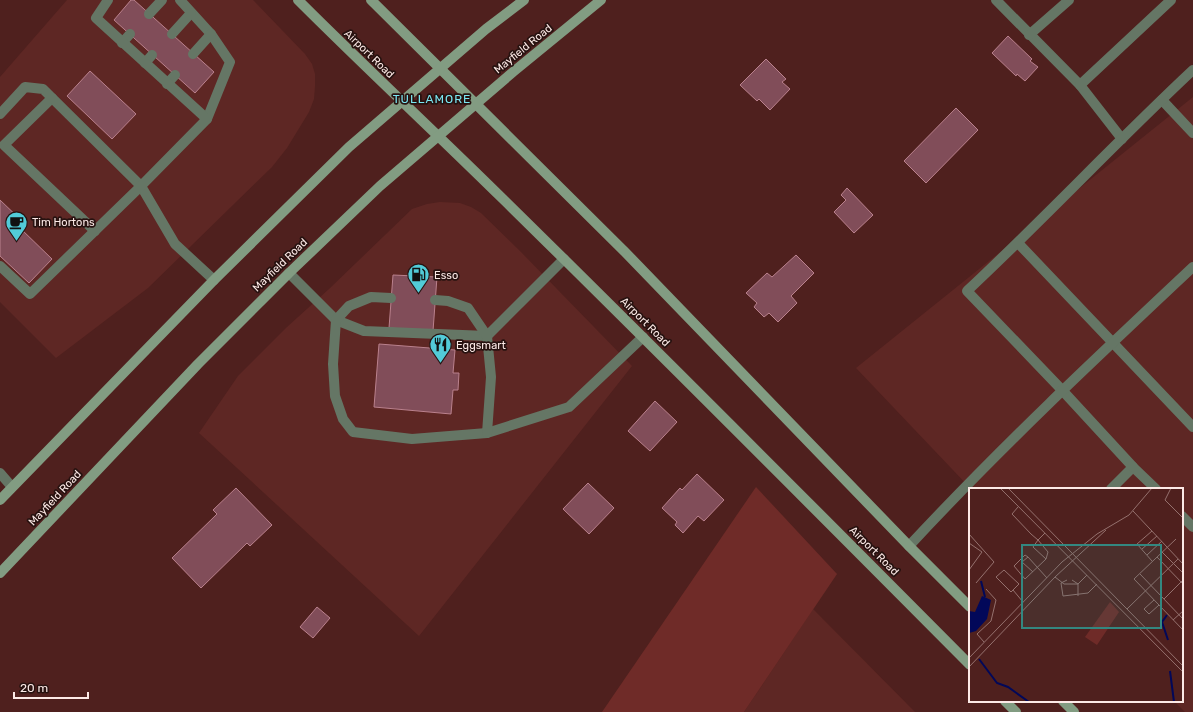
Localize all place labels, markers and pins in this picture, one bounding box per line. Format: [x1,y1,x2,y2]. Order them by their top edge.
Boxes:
cafe icon: Tim Hortons [4,209,30,242]
place label: Tim Hortons [32,216,95,229]
fuel station icon: Esso [406,262,432,295]
place label: Esso [434,269,458,282]
restaurant icon: Eggsmart [427,332,453,365]
place label: Eggsmart [456,339,506,352]

